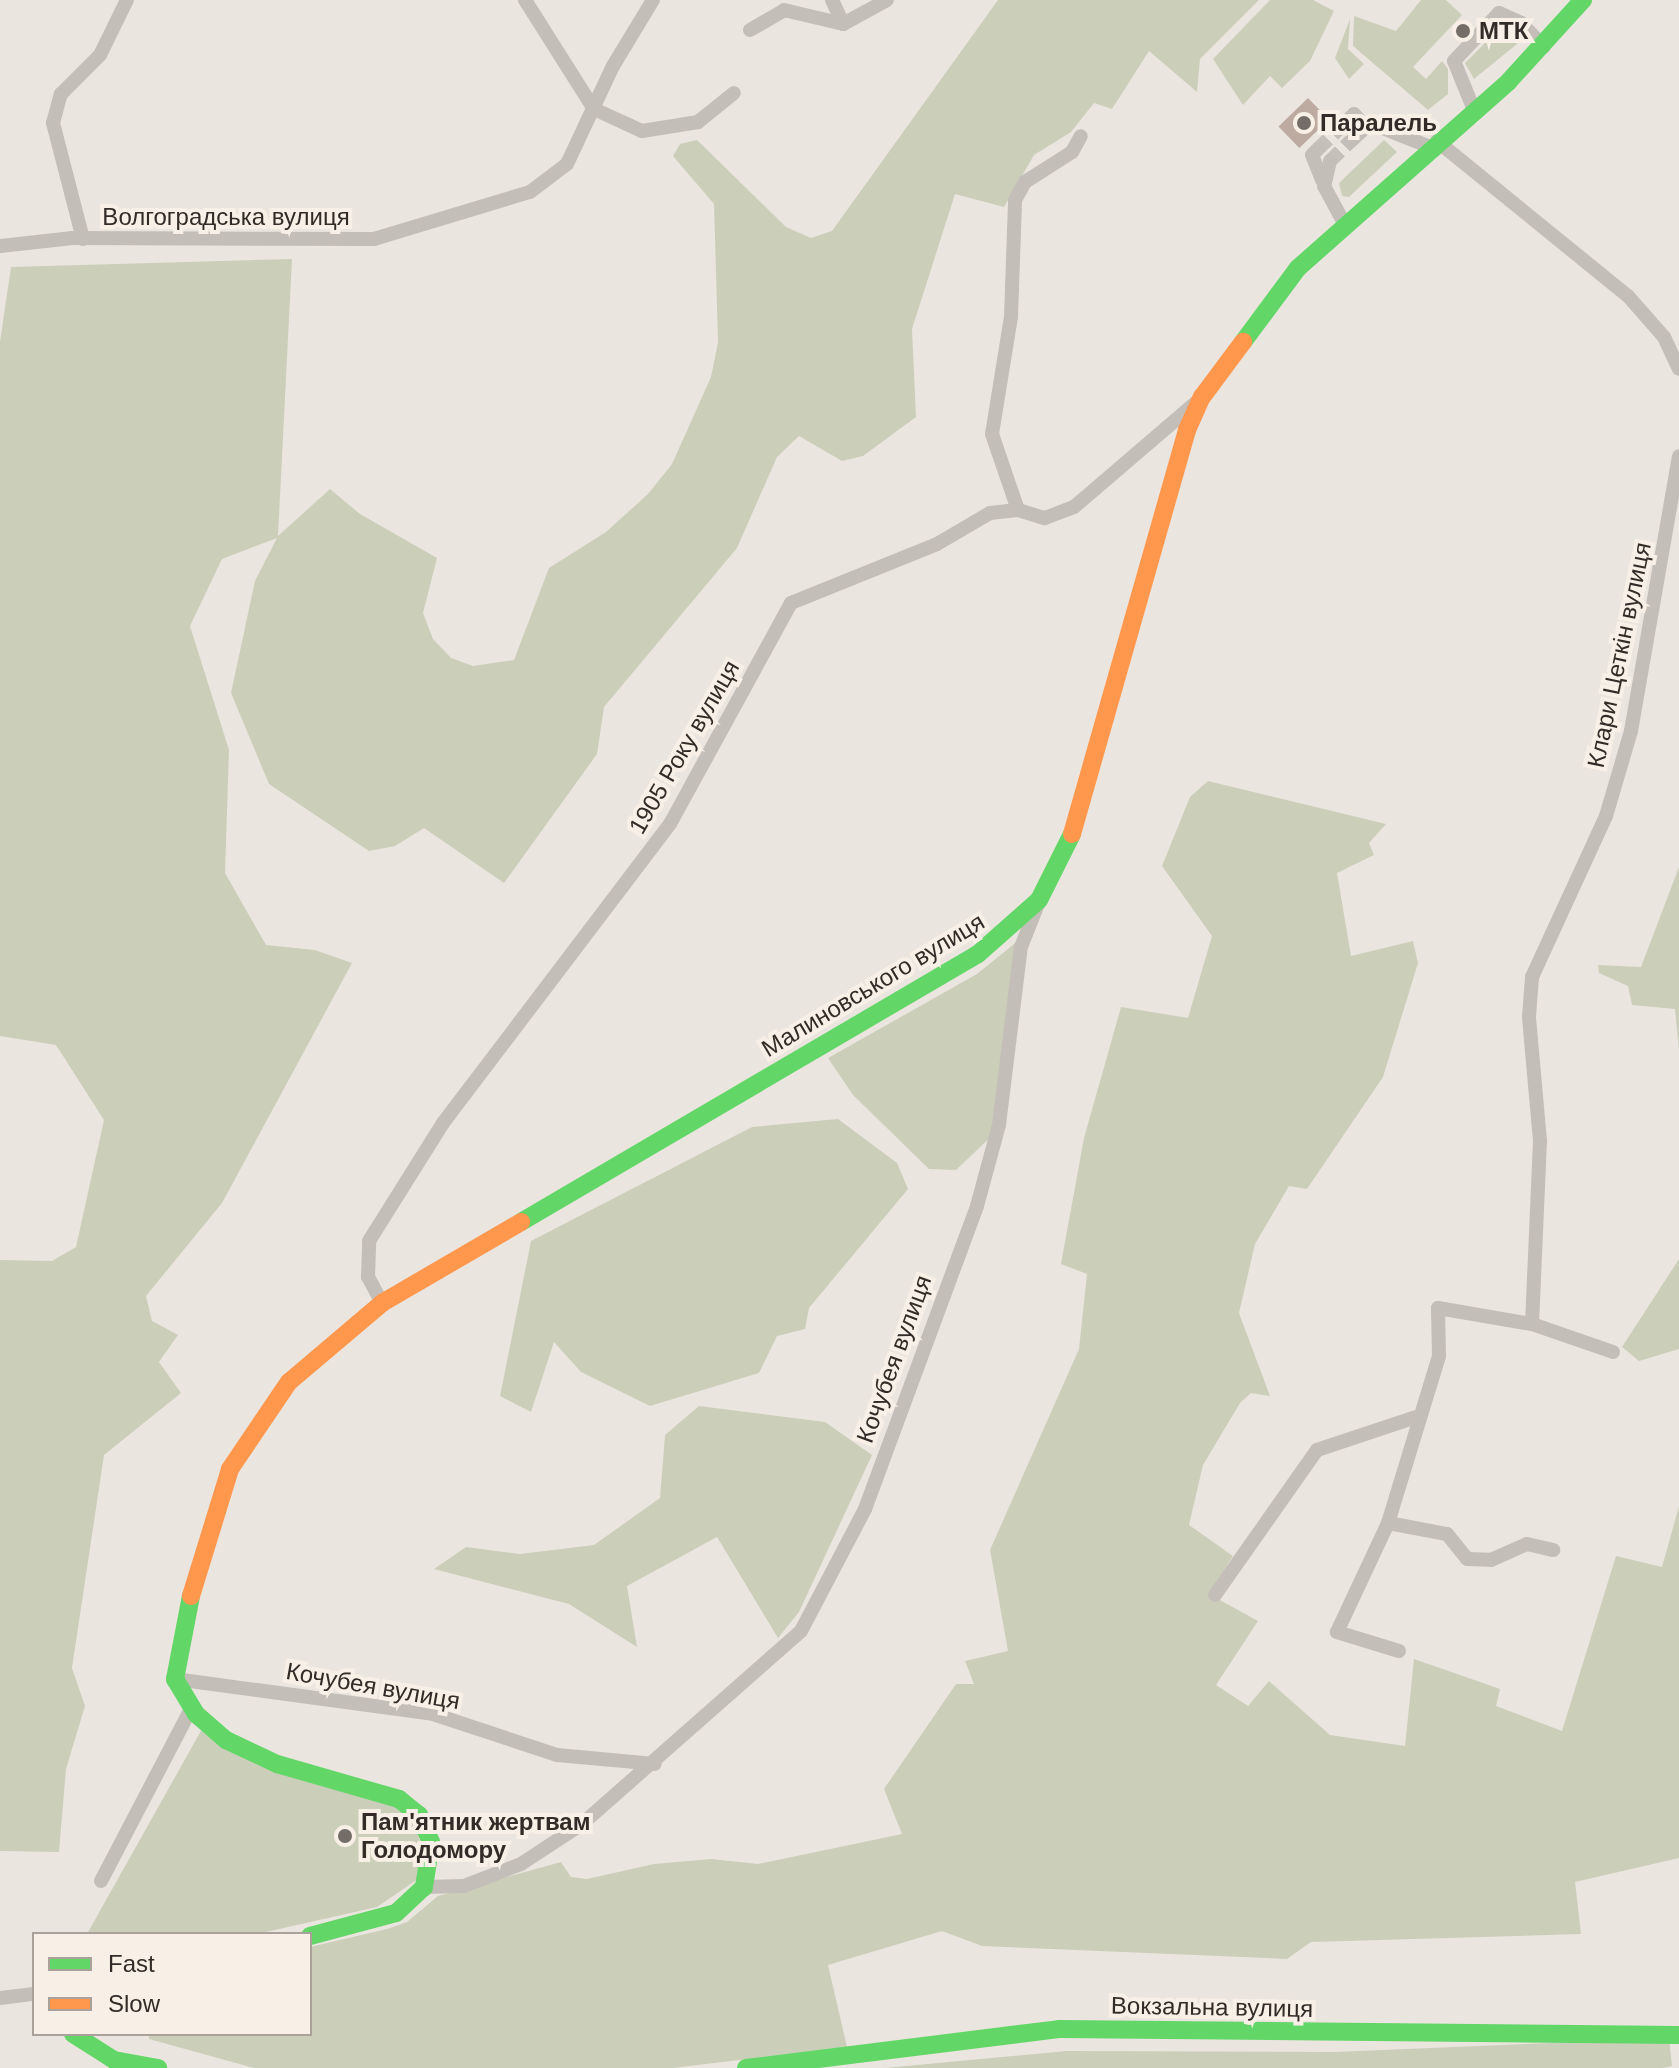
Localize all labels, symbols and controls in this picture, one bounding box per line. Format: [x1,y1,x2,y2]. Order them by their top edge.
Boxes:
place label: МТК [1479,17,1528,45]
marker: МТК [1454,22,1472,40]
place label: Паралель [1320,109,1437,137]
marker: Паралель [1295,114,1313,132]
street label: Волгоградська вулиця [102,203,350,231]
street label: Клари Цеткін вулиця [1581,540,1657,770]
street label: 1905 Року вулиця [623,655,745,839]
street label: Малиновського вулиця [756,907,990,1063]
street label: Кочубея вулиця [850,1271,938,1447]
street label: Кочубея вулиця [284,1657,462,1715]
place label: Пам'ятник жертвам Голодомору [361,1808,590,1864]
marker: Пам'ятник жертвам Голодомору [336,1827,354,1845]
legend [32,1932,312,2036]
text: Fast [108,1950,155,1977]
text: Slow [108,1990,160,2017]
street label: Вокзальна вулиця [1111,1991,1313,2023]

